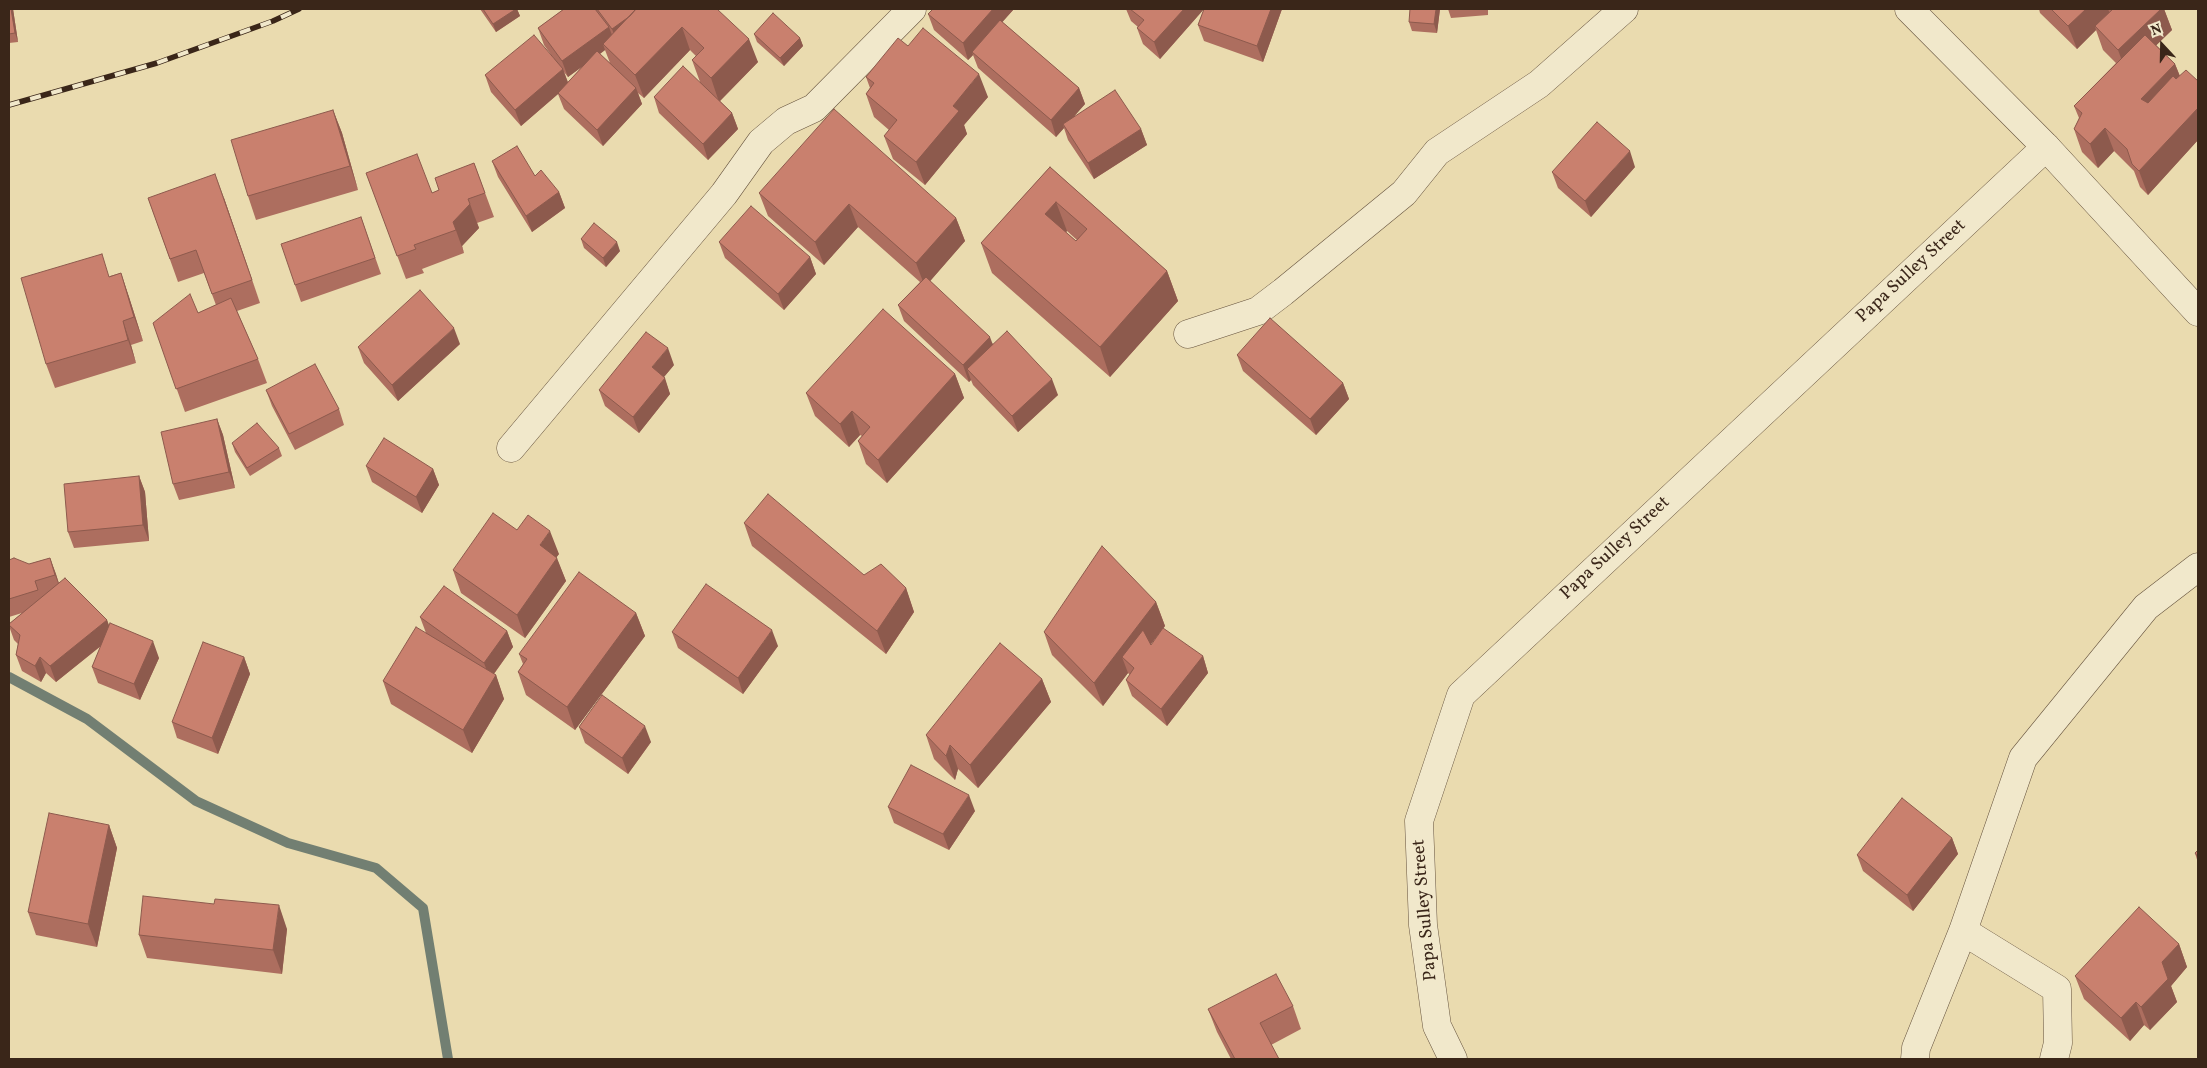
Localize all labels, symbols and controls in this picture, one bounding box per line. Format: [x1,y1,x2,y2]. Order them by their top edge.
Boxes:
north arrow [2137,20,2187,70]
text: N [2148,20,2165,41]
street label: Papa Sulley Street [1853,216,1971,328]
street label: Papa Sulley Street [1557,493,1675,605]
street label: Papa Sulley Street [1409,838,1443,982]

